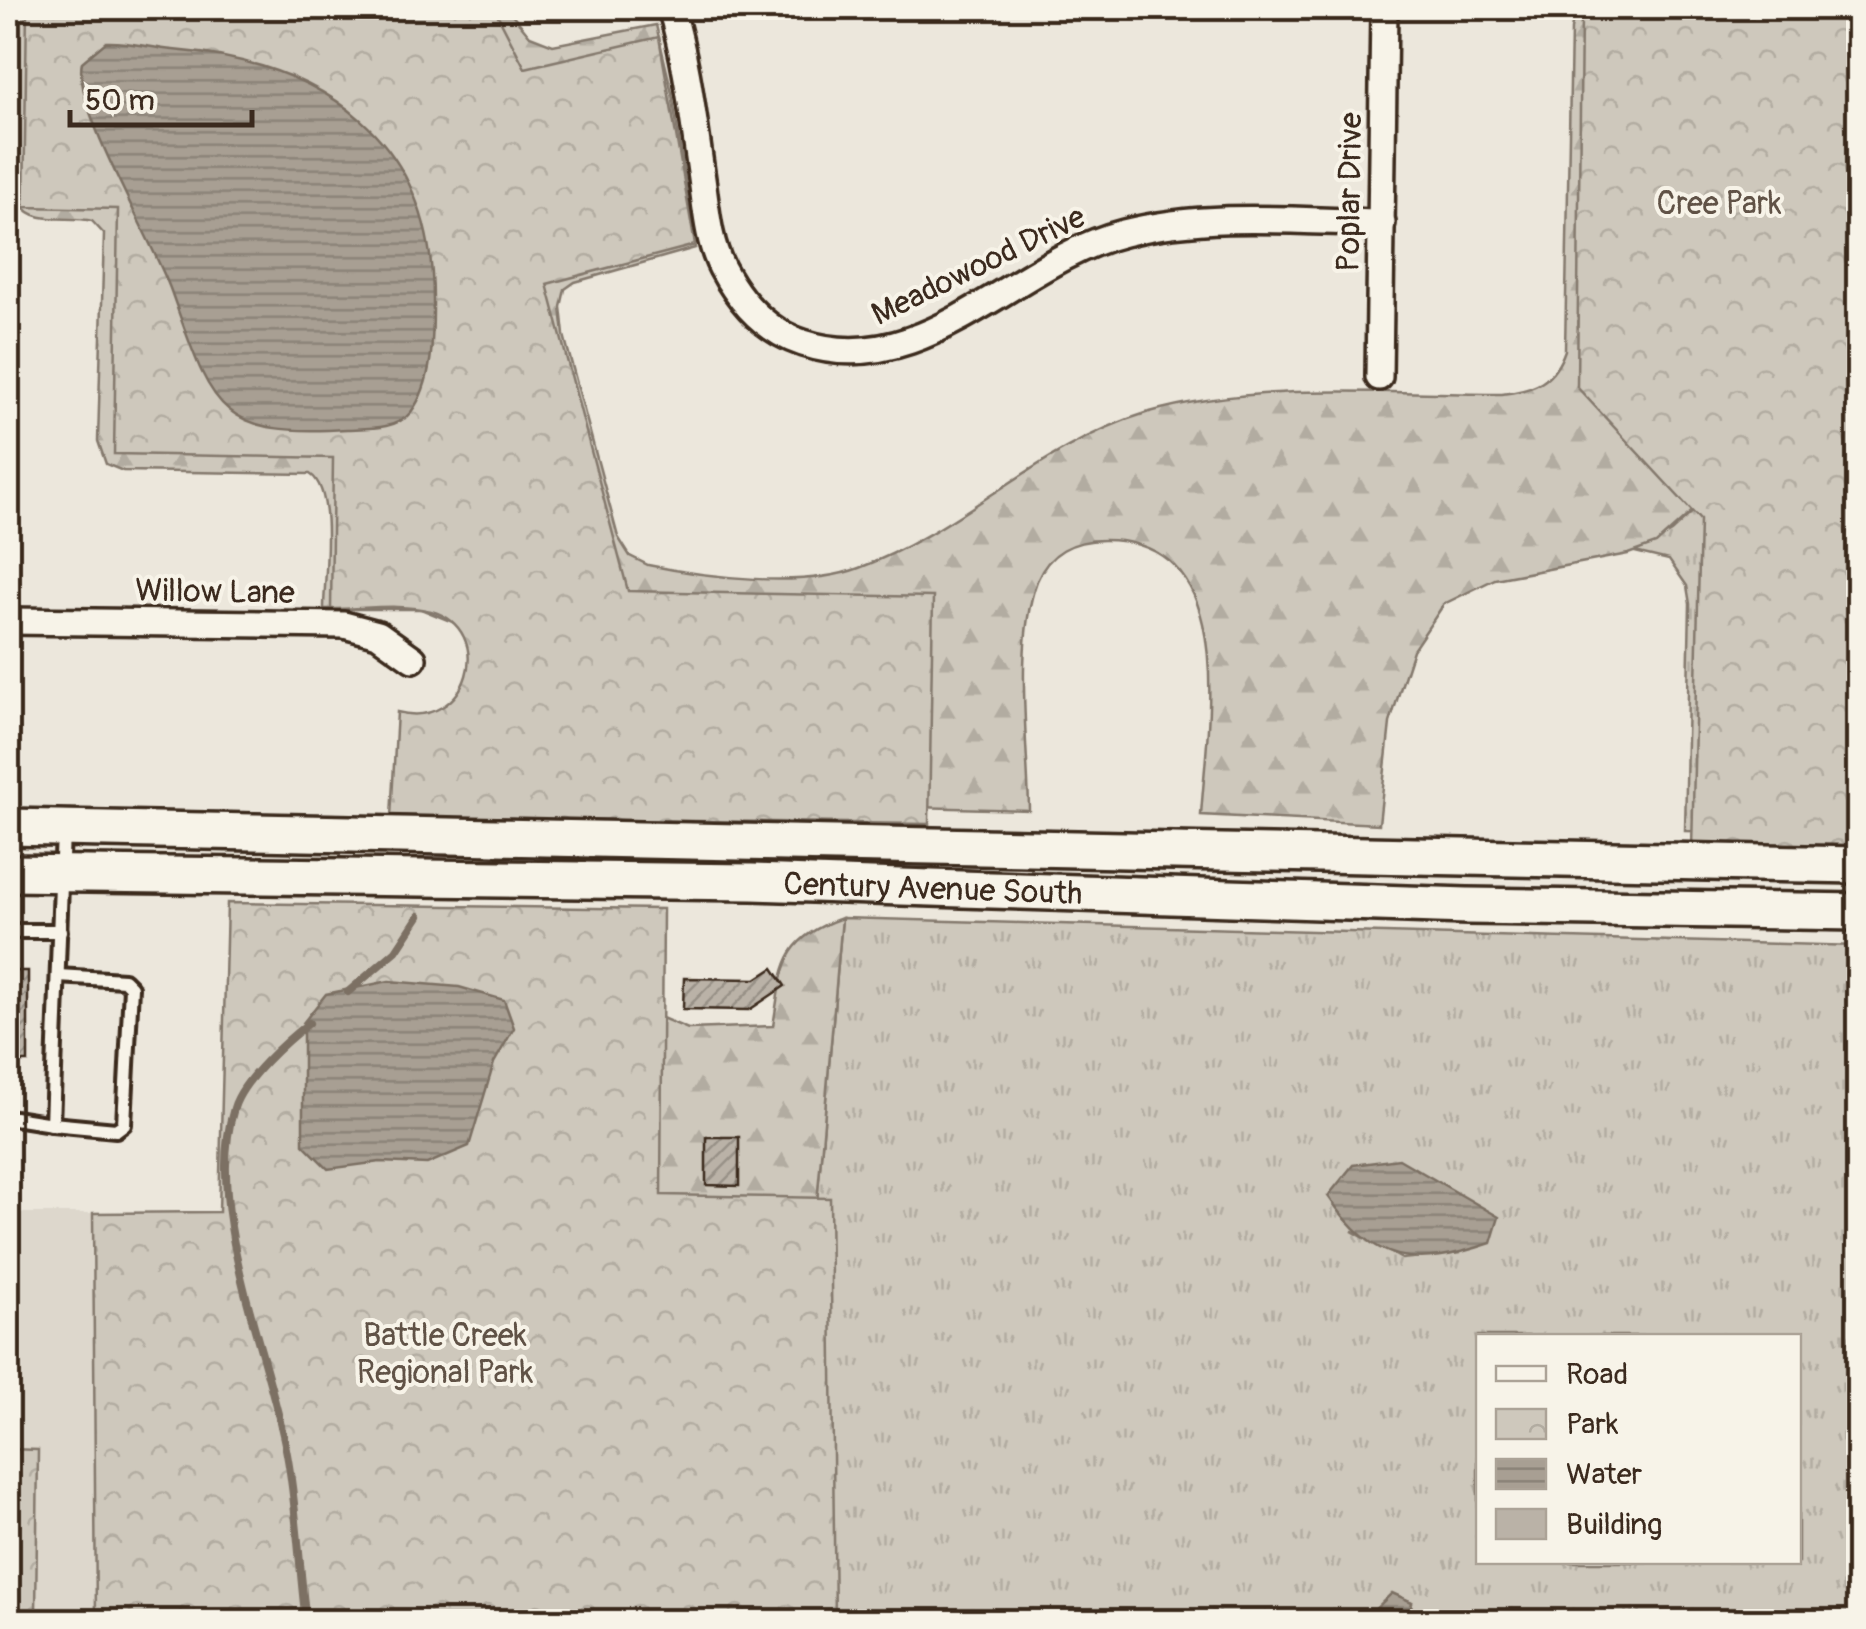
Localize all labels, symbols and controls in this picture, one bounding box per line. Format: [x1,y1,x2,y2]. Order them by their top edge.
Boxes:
scale bar [70,65,252,127]
text: 50 m [85,82,155,119]
street label: Poplar Drive [1329,112,1371,272]
park label: Cree Park [1656,184,1782,224]
street label: Meadowood Drive [865,197,1092,335]
street label: Willow Lane [135,571,295,613]
street label: Century Avenue South [783,864,1083,914]
park label: Battle Creek Regional Park [357,1316,533,1393]
legend [1476,1334,1801,1564]
text: Road [1566,1356,1628,1393]
text: Park [1566,1406,1619,1443]
text: Water [1566,1456,1643,1493]
text: Building [1566,1506,1662,1543]

